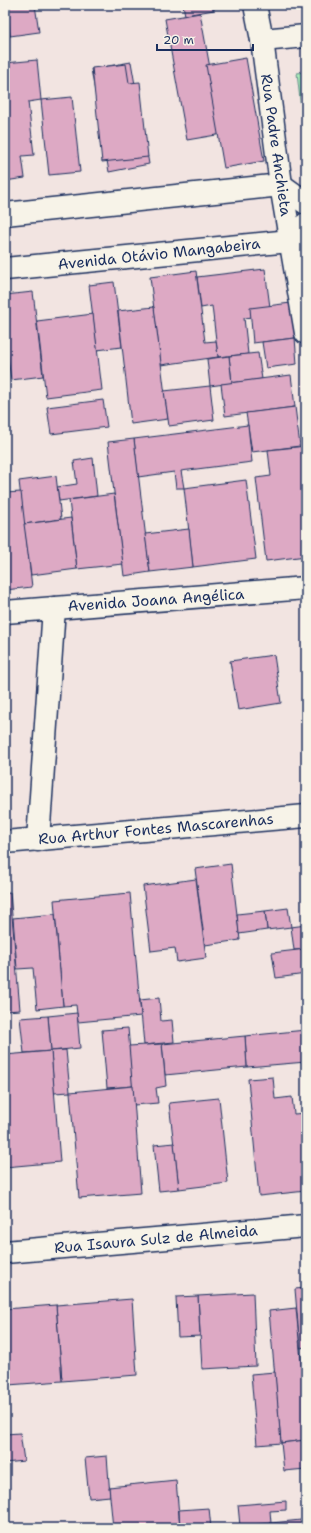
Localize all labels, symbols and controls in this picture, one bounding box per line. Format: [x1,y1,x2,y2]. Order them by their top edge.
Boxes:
scale bar [157,26,253,52]
text: 20 m [163,32,194,48]
street label: Rua Padre Anchieta [256,73,296,218]
street label: Avenida Otávio Mangabeira [57,233,262,275]
street label: Avenida Joana Angélica [67,584,246,616]
street label: Rua Arthur Fontes Mascarenhas [37,809,275,849]
street label: Rua Isaura Sulz de Almeida [53,1220,259,1258]

